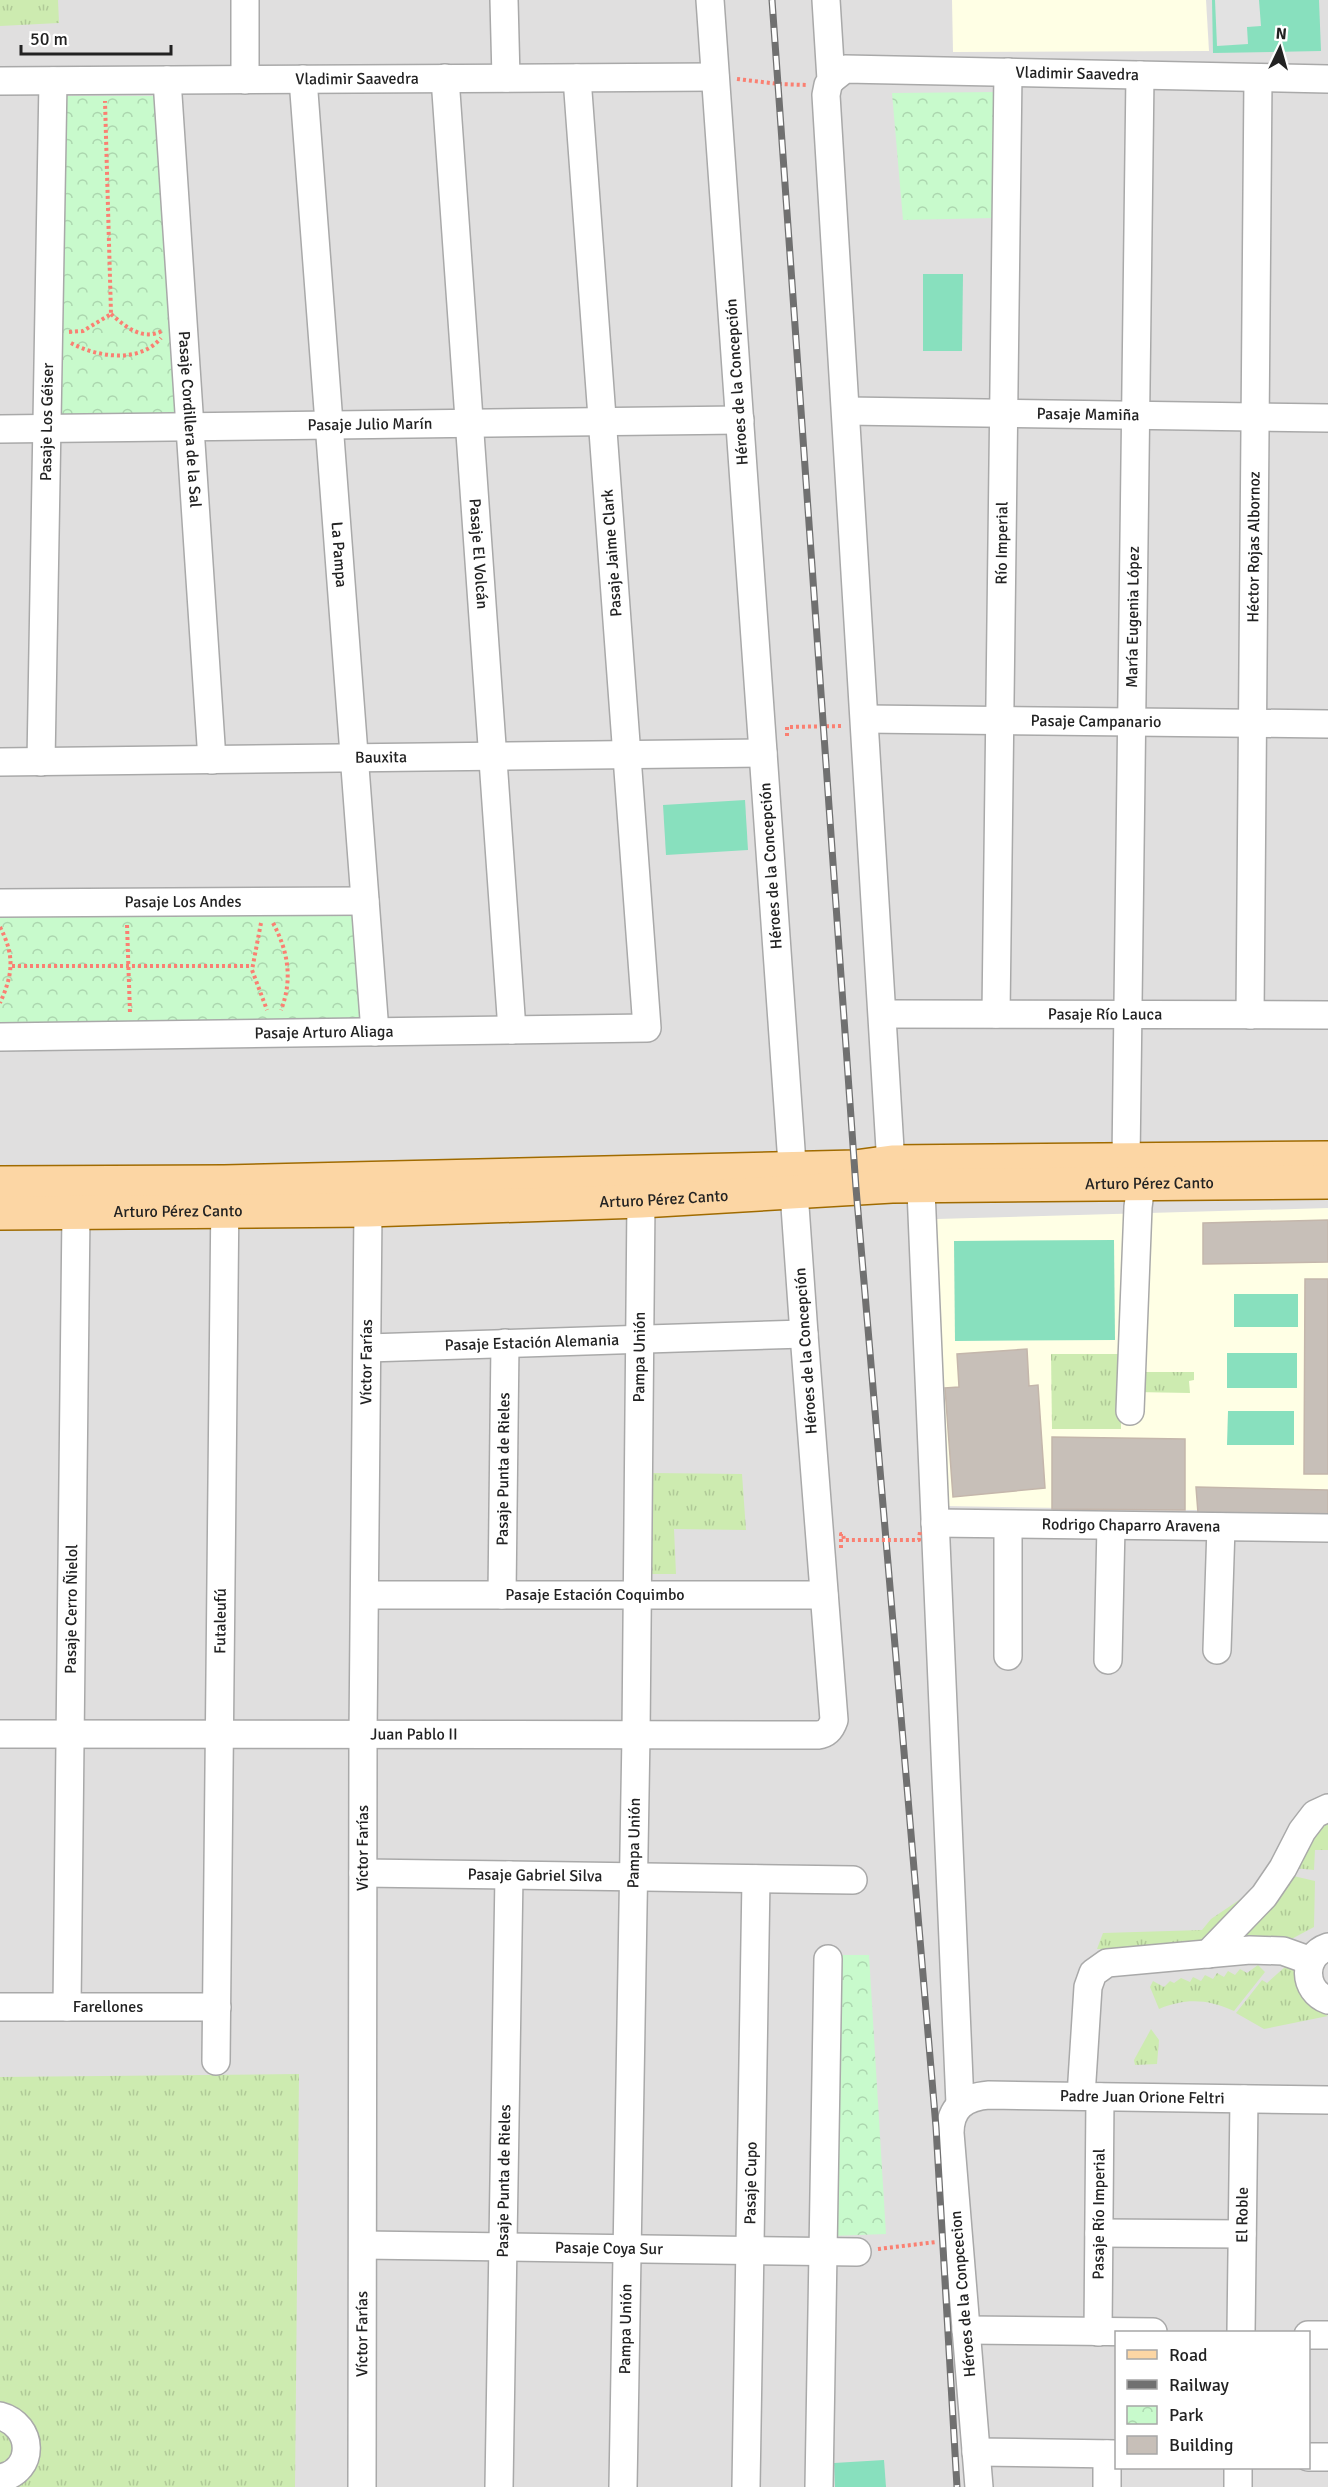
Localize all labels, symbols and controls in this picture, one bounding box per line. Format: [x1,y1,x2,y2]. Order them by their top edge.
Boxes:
scale bar [21,18,171,56]
north arrow [1250,18,1310,78]
text: N [1275,24,1288,45]
text: 50 m [30,28,68,50]
street label: Vladimir Saavedra [1015,63,1139,85]
street label: Vladimir Saavedra [295,69,419,89]
street label: Héroes de la Concepción [721,298,753,466]
street label: Pasaje Cordillera de la Sal [174,330,205,509]
street label: Pasaje Los Géiser [36,363,58,481]
street label: Pasaje Mamiña [1036,404,1140,425]
street label: Pasaje Julio Marín [307,414,433,435]
street label: Héctor Rojas Albornoz [1243,471,1265,623]
street label: Pasaje Jaime Clark [598,489,626,617]
street label: Pasaje El Volcán [465,498,492,610]
street label: Río Imperial [991,501,1013,585]
street label: La Pampa [326,521,351,588]
street label: María Eugenia López [1122,546,1144,688]
street label: Pasaje Campanario [1030,711,1161,732]
street label: Bauxita [355,747,407,768]
street label: Héroes de la Concepción [755,782,787,950]
street label: Pasaje Los Andes [125,892,241,912]
street label: Pasaje Río Lauca [1048,1004,1162,1025]
street label: Pasaje Arturo Aliaga [254,1022,394,1043]
street label: Arturo Pérez Canto [1085,1173,1214,1194]
street label: Arturo Pérez Canto [599,1186,729,1212]
street label: Arturo Pérez Canto [113,1201,243,1222]
street label: Héroes de la Concepción [790,1267,822,1435]
street label: Pampa Unión [629,1312,650,1403]
street label: Víctor Farías [356,1319,377,1405]
street label: Pasaje Estación Alemania [444,1330,620,1356]
street label: Pasaje Punta de Rieles [493,1392,514,1546]
street label: Rodrigo Chaparro Aravena [1041,1514,1221,1537]
street label: Pasaje Cerro Ñielol [61,1544,82,1674]
street label: Pasaje Estación Coquimbo [505,1585,685,1605]
street label: Futaleufú [210,1588,231,1654]
street label: Juan Pablo II [370,1724,458,1745]
street label: Pampa Unión [623,1798,645,1889]
street label: Víctor Farías [353,1805,373,1891]
street label: Pasaje Gabriel Silva [467,1864,603,1886]
street label: Farellones [73,1997,143,2017]
street label: Padre Juan Orione Feltri [1060,2086,1225,2108]
street label: Pasaje Punta de Rieles [493,2104,515,2258]
street label: Pasaje Cupo [740,2141,762,2225]
street label: Pasaje Río Imperial [1088,2148,1110,2280]
street label: El Roble [1232,2187,1253,2243]
street label: Héroes de la Conpcecion [946,2210,980,2378]
street label: Pasaje Coya Sur [555,2238,663,2259]
street label: Pampa Unión [615,2284,637,2375]
street label: Víctor Farías [352,2291,372,2377]
legend [1115,2331,1310,2469]
text: Road [1169,2344,1208,2366]
text: Railway [1169,2374,1230,2396]
text: Park [1169,2404,1204,2426]
text: Building [1169,2434,1233,2456]

